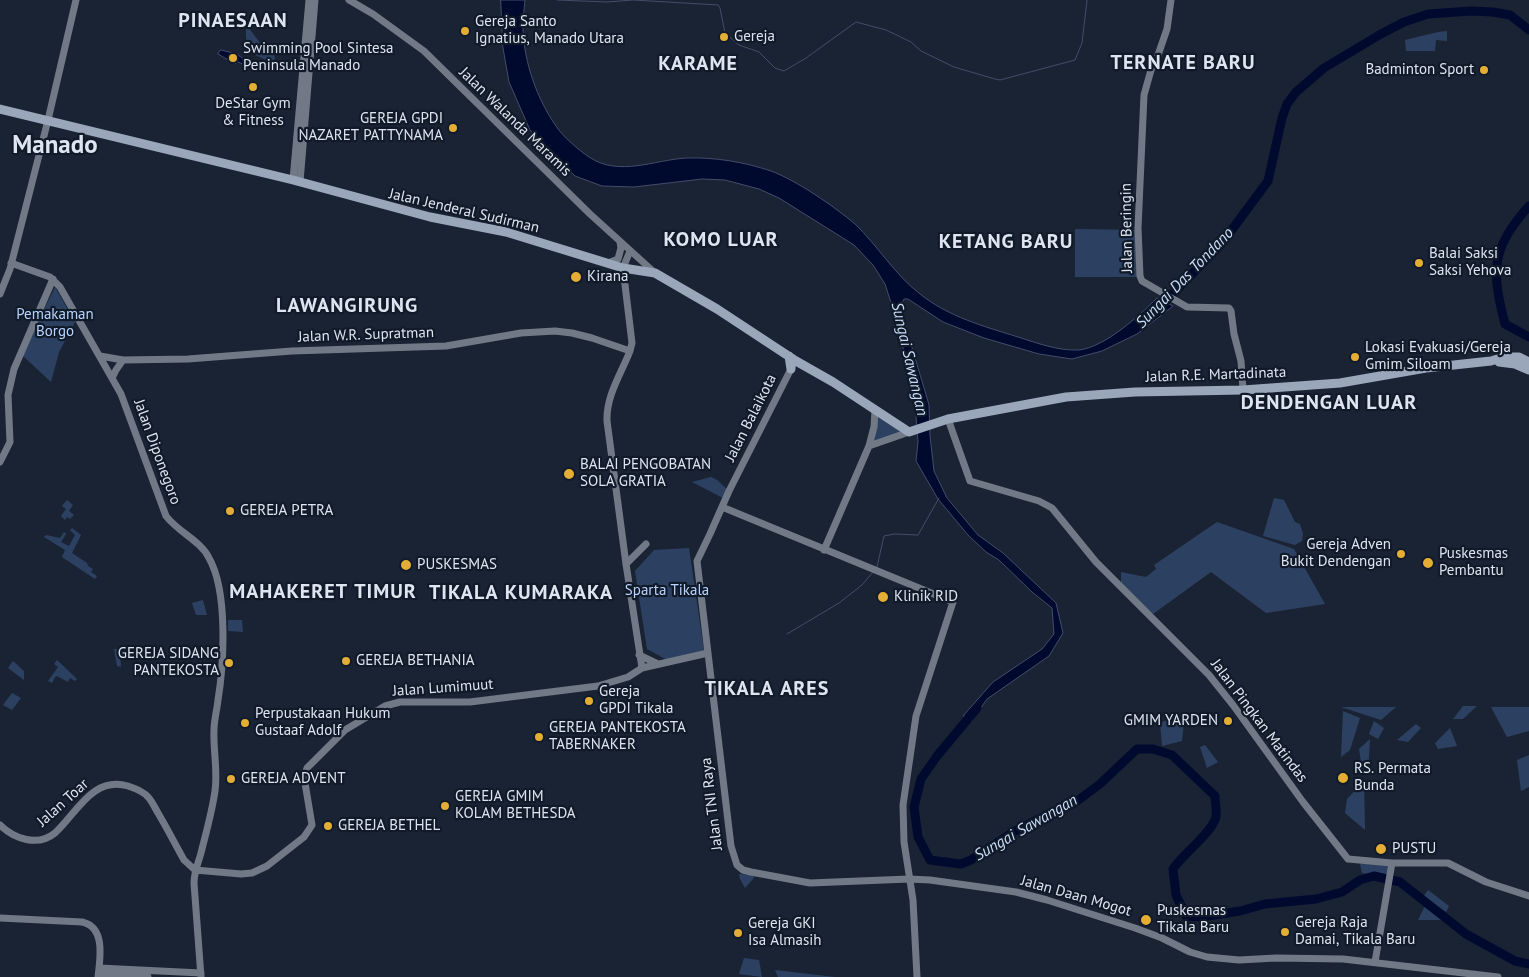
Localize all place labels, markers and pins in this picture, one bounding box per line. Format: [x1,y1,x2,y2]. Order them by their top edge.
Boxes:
place label: Gereja Santo Ignatius, Manado Utara [475,13,624,48]
marker: Gereja Santo Ignatius, Manado Utara [459,25,471,37]
place label: Gereja [734,28,775,46]
marker: Gereja [718,31,730,43]
place label: Swimming Pool Sintesa Peninsula Manado [243,40,393,75]
marker: Swimming Pool Sintesa Peninsula Manado [227,52,239,64]
place label: Badminton Sport [1365,61,1474,79]
marker: Badminton Sport [1478,64,1490,76]
marker: DeStar Gym & Fitness [247,81,259,93]
place label: DeStar Gym & Fitness [215,95,291,130]
place label: GEREJA GPDI NAZARET PATTYNAMA [299,110,443,145]
marker: GEREJA GPDI NAZARET PATTYNAMA [447,122,459,134]
place label: Balai Saksi Saksi Yehova [1429,245,1511,280]
marker: Balai Saksi Saksi Yehova [1413,257,1425,269]
place label: Kirana [587,268,628,286]
marker: Kirana [569,270,583,284]
place label: Lokasi Evakuasi/Gereja Gmim Siloam [1365,339,1511,374]
marker: Lokasi Evakuasi/Gereja Gmim Siloam [1349,351,1361,363]
place label: BALAI PENGOBATAN SOLA GRATIA [580,456,711,491]
marker: BALAI PENGOBATAN SOLA GRATIA [562,467,576,481]
place label: GEREJA PETRA [240,502,333,520]
marker: GEREJA PETRA [224,505,236,517]
place label: Gereja Adven Bukit Dendengan [1281,536,1391,571]
place label: Puskesmas Pembantu [1439,545,1508,580]
marker: Gereja Adven Bukit Dendengan [1395,548,1407,560]
place label: PUSKESMAS [417,556,497,574]
marker: Puskesmas Pembantu [1421,556,1435,570]
marker: PUSKESMAS [399,558,413,572]
place label: Klinik RID [894,588,958,606]
marker: Klinik RID [876,590,890,604]
place label: GEREJA SIDANG PANTEKOSTA [118,645,219,680]
place label: GEREJA BETHANIA [356,652,475,670]
marker: GEREJA BETHANIA [340,655,352,667]
marker: GEREJA SIDANG PANTEKOSTA [223,657,235,669]
place label: Gereja GPDI Tikala [599,683,674,718]
marker: Gereja GPDI Tikala [583,695,595,707]
place label: Perpustakaan Hukum Gustaaf Adolf [255,705,390,740]
place label: GMIM YARDEN [1124,712,1218,730]
marker: GMIM YARDEN [1222,715,1234,727]
marker: Perpustakaan Hukum Gustaaf Adolf [239,717,251,729]
place label: GEREJA PANTEKOSTA TABERNAKER [549,719,686,754]
marker: GEREJA PANTEKOSTA TABERNAKER [533,731,545,743]
place label: RS. Permata Bunda [1354,760,1431,795]
place label: GEREJA ADVENT [241,770,346,788]
marker: RS. Permata Bunda [1336,771,1350,785]
marker: GEREJA ADVENT [225,773,237,785]
place label: GEREJA GMIM KOLAM BETHESDA [455,788,576,823]
marker: GEREJA GMIM KOLAM BETHESDA [439,800,451,812]
place label: GEREJA BETHEL [338,817,440,835]
marker: GEREJA BETHEL [322,820,334,832]
place label: PUSTU [1392,840,1436,858]
marker: PUSTU [1374,842,1388,856]
place label: Puskesmas Tikala Baru [1157,902,1229,937]
marker: Puskesmas Tikala Baru [1139,913,1153,927]
place label: Gereja Raja Damai, Tikala Baru [1295,914,1415,949]
place label: Gereja GKI Isa Almasih [748,915,821,950]
marker: Gereja Raja Damai, Tikala Baru [1279,926,1291,938]
marker: Gereja GKI Isa Almasih [732,927,744,939]

